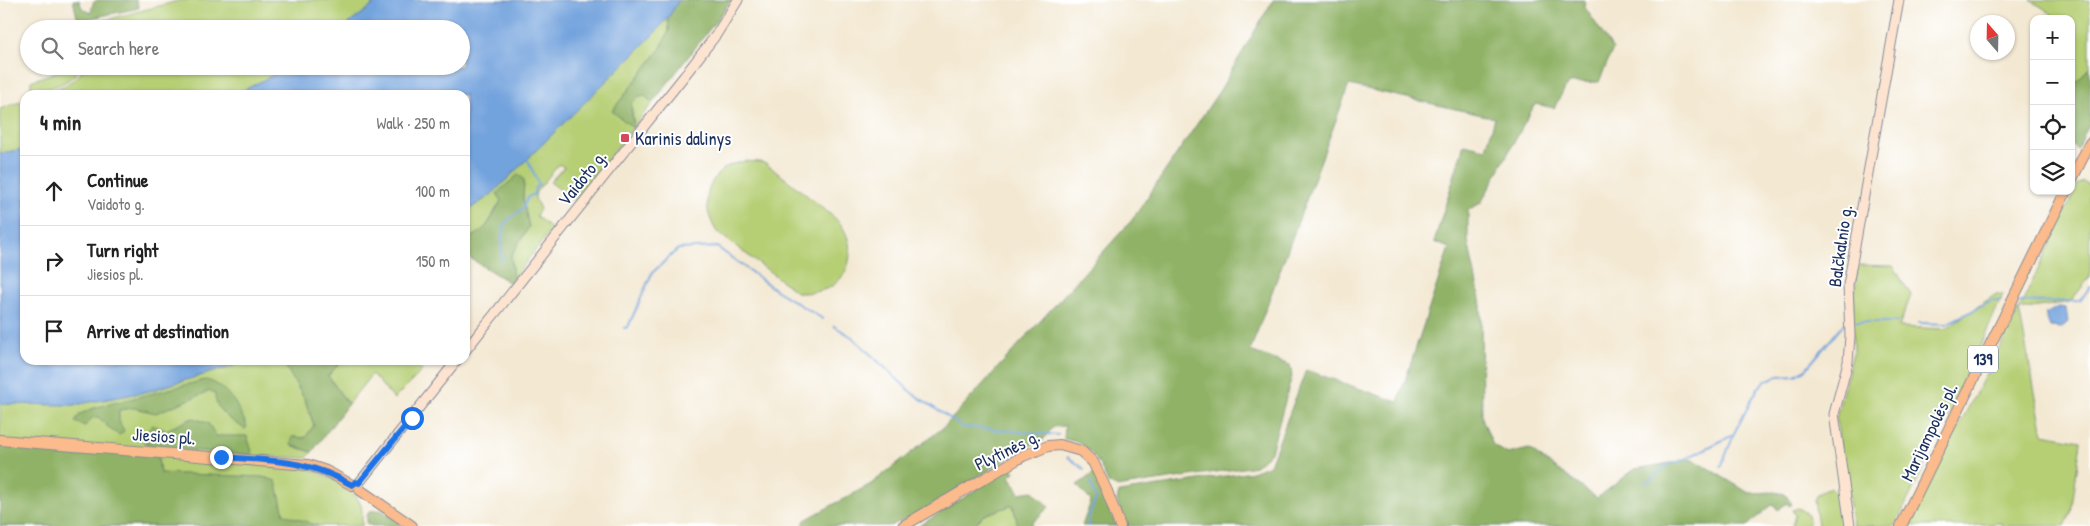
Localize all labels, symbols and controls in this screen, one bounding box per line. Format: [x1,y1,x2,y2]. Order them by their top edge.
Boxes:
north arrow [1970,15,2015,60]
map controls [2030,15,2075,195]
button: + [2030,15,2075,60]
search box [20,20,470,75]
icon: search [38,34,66,62]
text: Search here [78,35,159,61]
button: − [2030,60,2075,105]
button: locate [2030,105,2075,150]
text: 4 min [40,108,81,137]
text: Walk · 250 m [376,112,450,134]
place label: Karinis dalinys [635,126,731,151]
marker: Karinis dalinys [619,132,631,144]
street label: Vaidoto g. [552,145,612,211]
button: layers [2030,150,2075,195]
text: Continue [87,167,148,193]
icon: ahead [40,177,68,205]
text: 100 m [415,180,450,202]
text: Vaidoto g. [87,193,145,215]
street label: Balčkalnio g. [1822,203,1858,289]
text: Turn right [87,237,158,263]
icon: right [40,247,68,275]
text: 150 m [416,250,450,272]
text: Jiesios pl. [87,263,143,285]
icon: arrive [40,317,68,345]
text: Arrive at destination [87,318,229,344]
road number: 139 [1968,346,1998,372]
street label: Marijampolės pl. [1894,379,1964,485]
route start [401,407,424,430]
street label: Jiesios pl. [131,421,197,451]
street label: Plytinės g. [970,424,1044,476]
route end [210,446,233,469]

